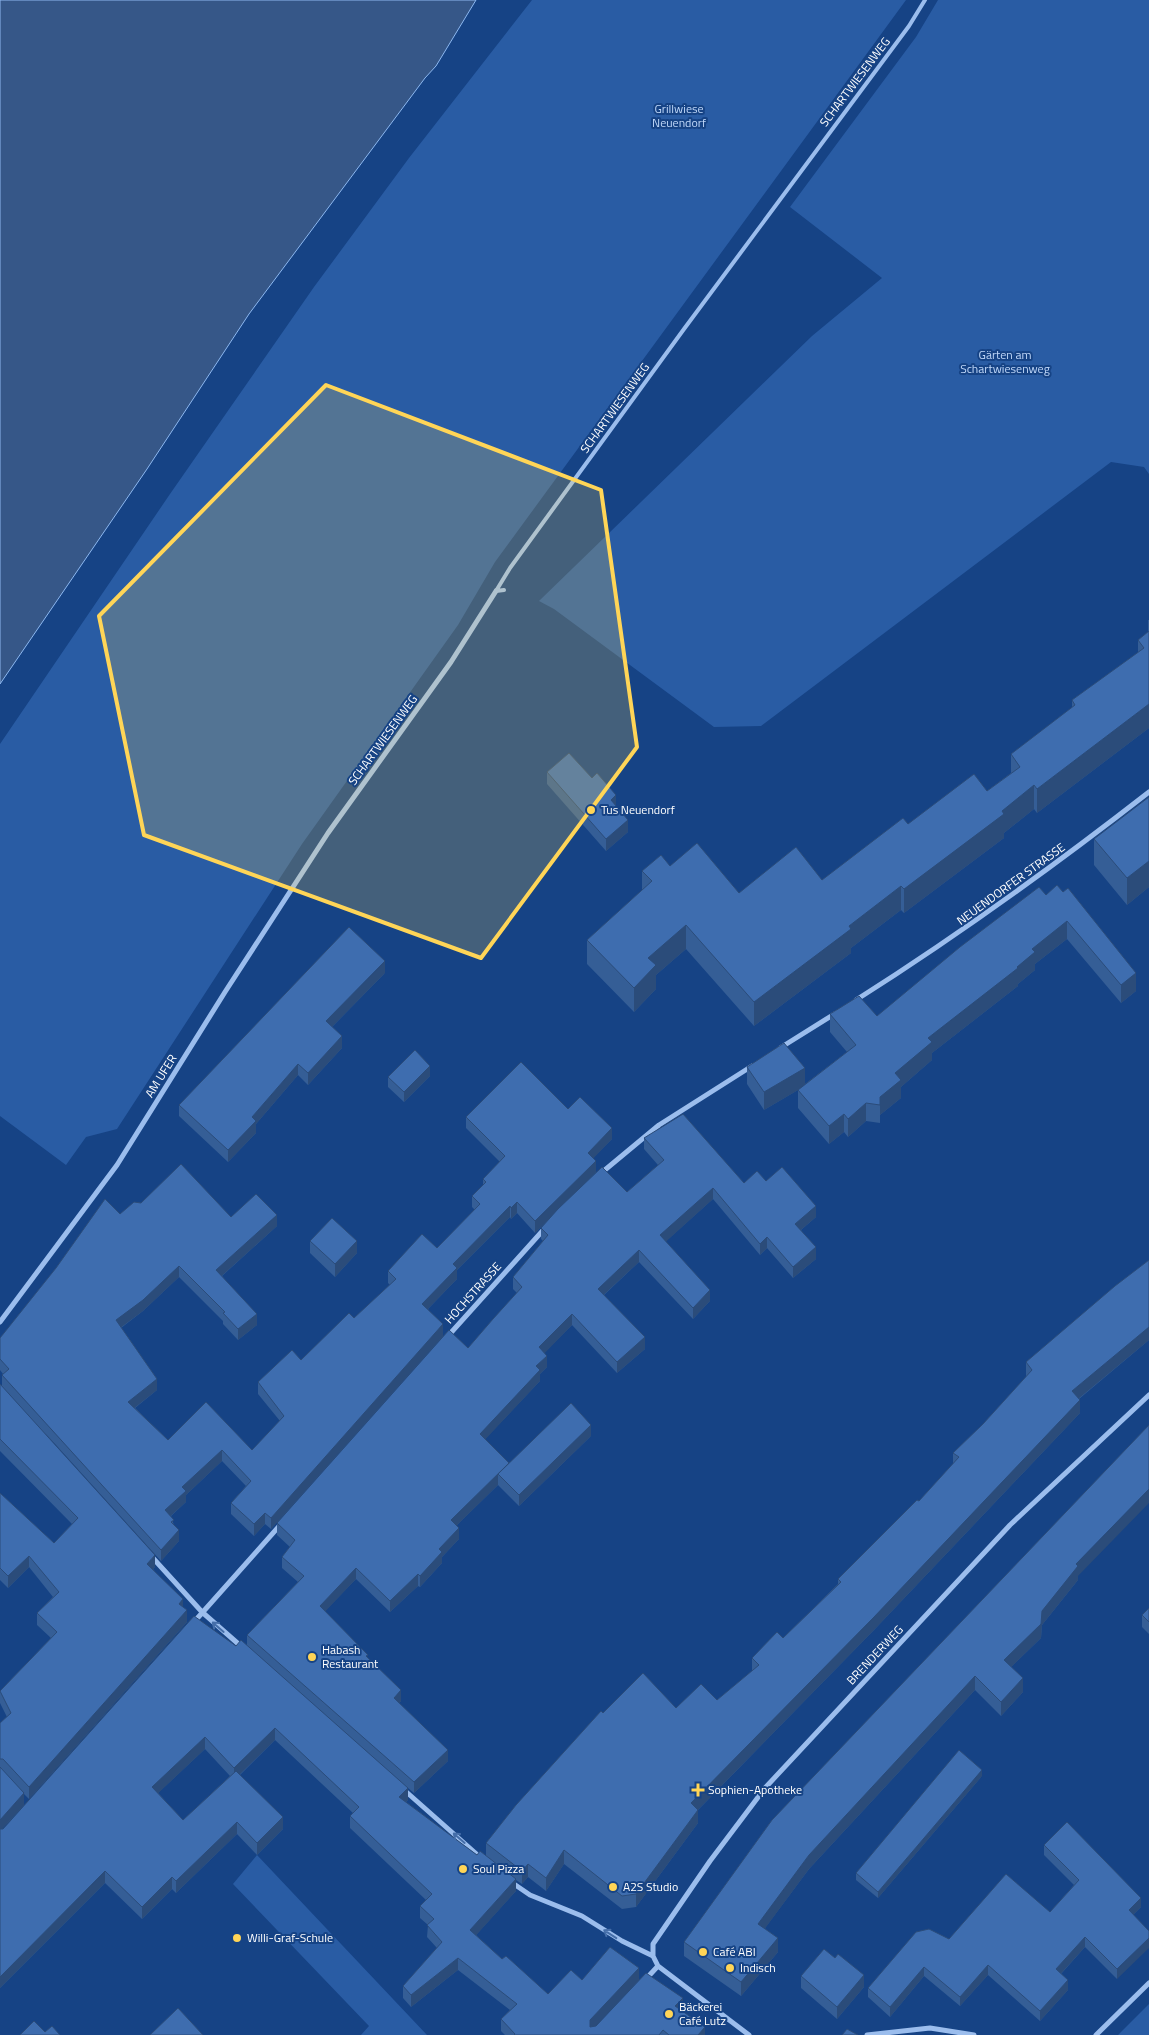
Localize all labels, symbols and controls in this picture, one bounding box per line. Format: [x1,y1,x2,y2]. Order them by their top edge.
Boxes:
street label: SCHARTWIESENWEG [815,33,895,130]
park label: Grillwiese Neuendorf [652,99,706,132]
park label: Gärten am Schartwiesenweg [960,345,1050,378]
street label: SCHARTWIESENWEG [575,358,654,457]
street label: SCHARTWIESENWEG [343,690,422,789]
place label: Tus Neuendorf [601,800,675,819]
marker: Tus Neuendorf [585,804,597,816]
street label: NEUENDORFER STRASSE [952,837,1069,930]
street label: AM UFER [140,1050,181,1101]
street label: HOCHSTRASSE [440,1257,506,1328]
street label: BRENDERWEG [842,1620,907,1689]
one-way arrow [212,1621,225,1633]
place label: Habash Restaurant [322,1640,379,1673]
marker: Habash Restaurant [306,1651,318,1663]
place label: Sophien-Apotheke [708,1780,802,1799]
marker: Sophien-Apotheke [692,1784,704,1796]
one-way arrow [452,1833,465,1844]
place label: Soul Pizza [473,1859,524,1878]
marker: Soul Pizza [457,1863,469,1875]
place label: A2S Studio [623,1877,678,1896]
marker: A2S Studio [607,1881,619,1893]
place label: Willi-Graf-Schule [247,1928,333,1947]
one-way arrow [603,1928,617,1938]
marker: Willi-Graf-Schule [231,1932,243,1944]
place label: Café ABI [713,1942,756,1961]
marker: Café ABI [697,1946,709,1958]
place label: Indisch [740,1958,776,1977]
marker: Indisch [724,1962,736,1974]
place label: Bäckerei Café Lutz [679,1997,726,2030]
marker: Bäckerei Café Lutz [663,2008,675,2020]

